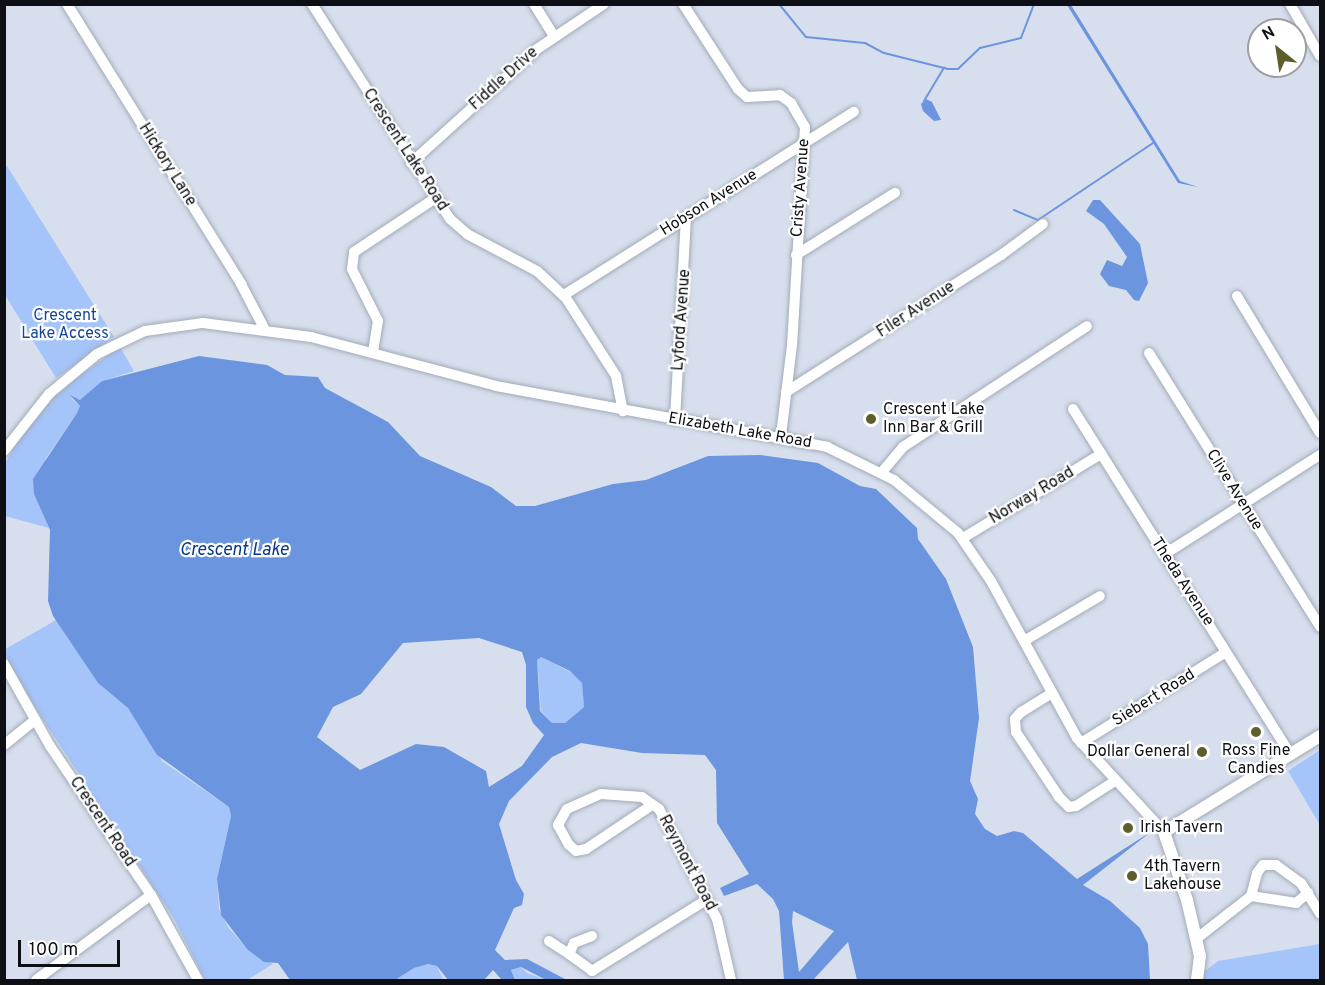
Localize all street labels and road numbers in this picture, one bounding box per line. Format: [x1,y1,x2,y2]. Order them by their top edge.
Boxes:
street label: Fiddle Drive [466,43,542,115]
street label: Crescent Lake Road [358,85,452,215]
street label: Hickory Lane [134,120,200,210]
street label: Cristy Avenue [788,138,814,238]
street label: Hobson Avenue [657,165,761,241]
street label: Lyford Avenue [669,268,695,372]
street label: Filer Avenue [873,278,959,342]
street label: Elizabeth Lake Road [667,409,813,453]
street label: Clive Avenue [1201,446,1267,534]
street label: Norway Road [986,463,1078,529]
street label: Theda Avenue [1146,534,1218,630]
street label: Siebert Road [1109,665,1199,731]
street label: Crescent Road [65,773,139,871]
street label: Reymont Road [654,812,720,914]

